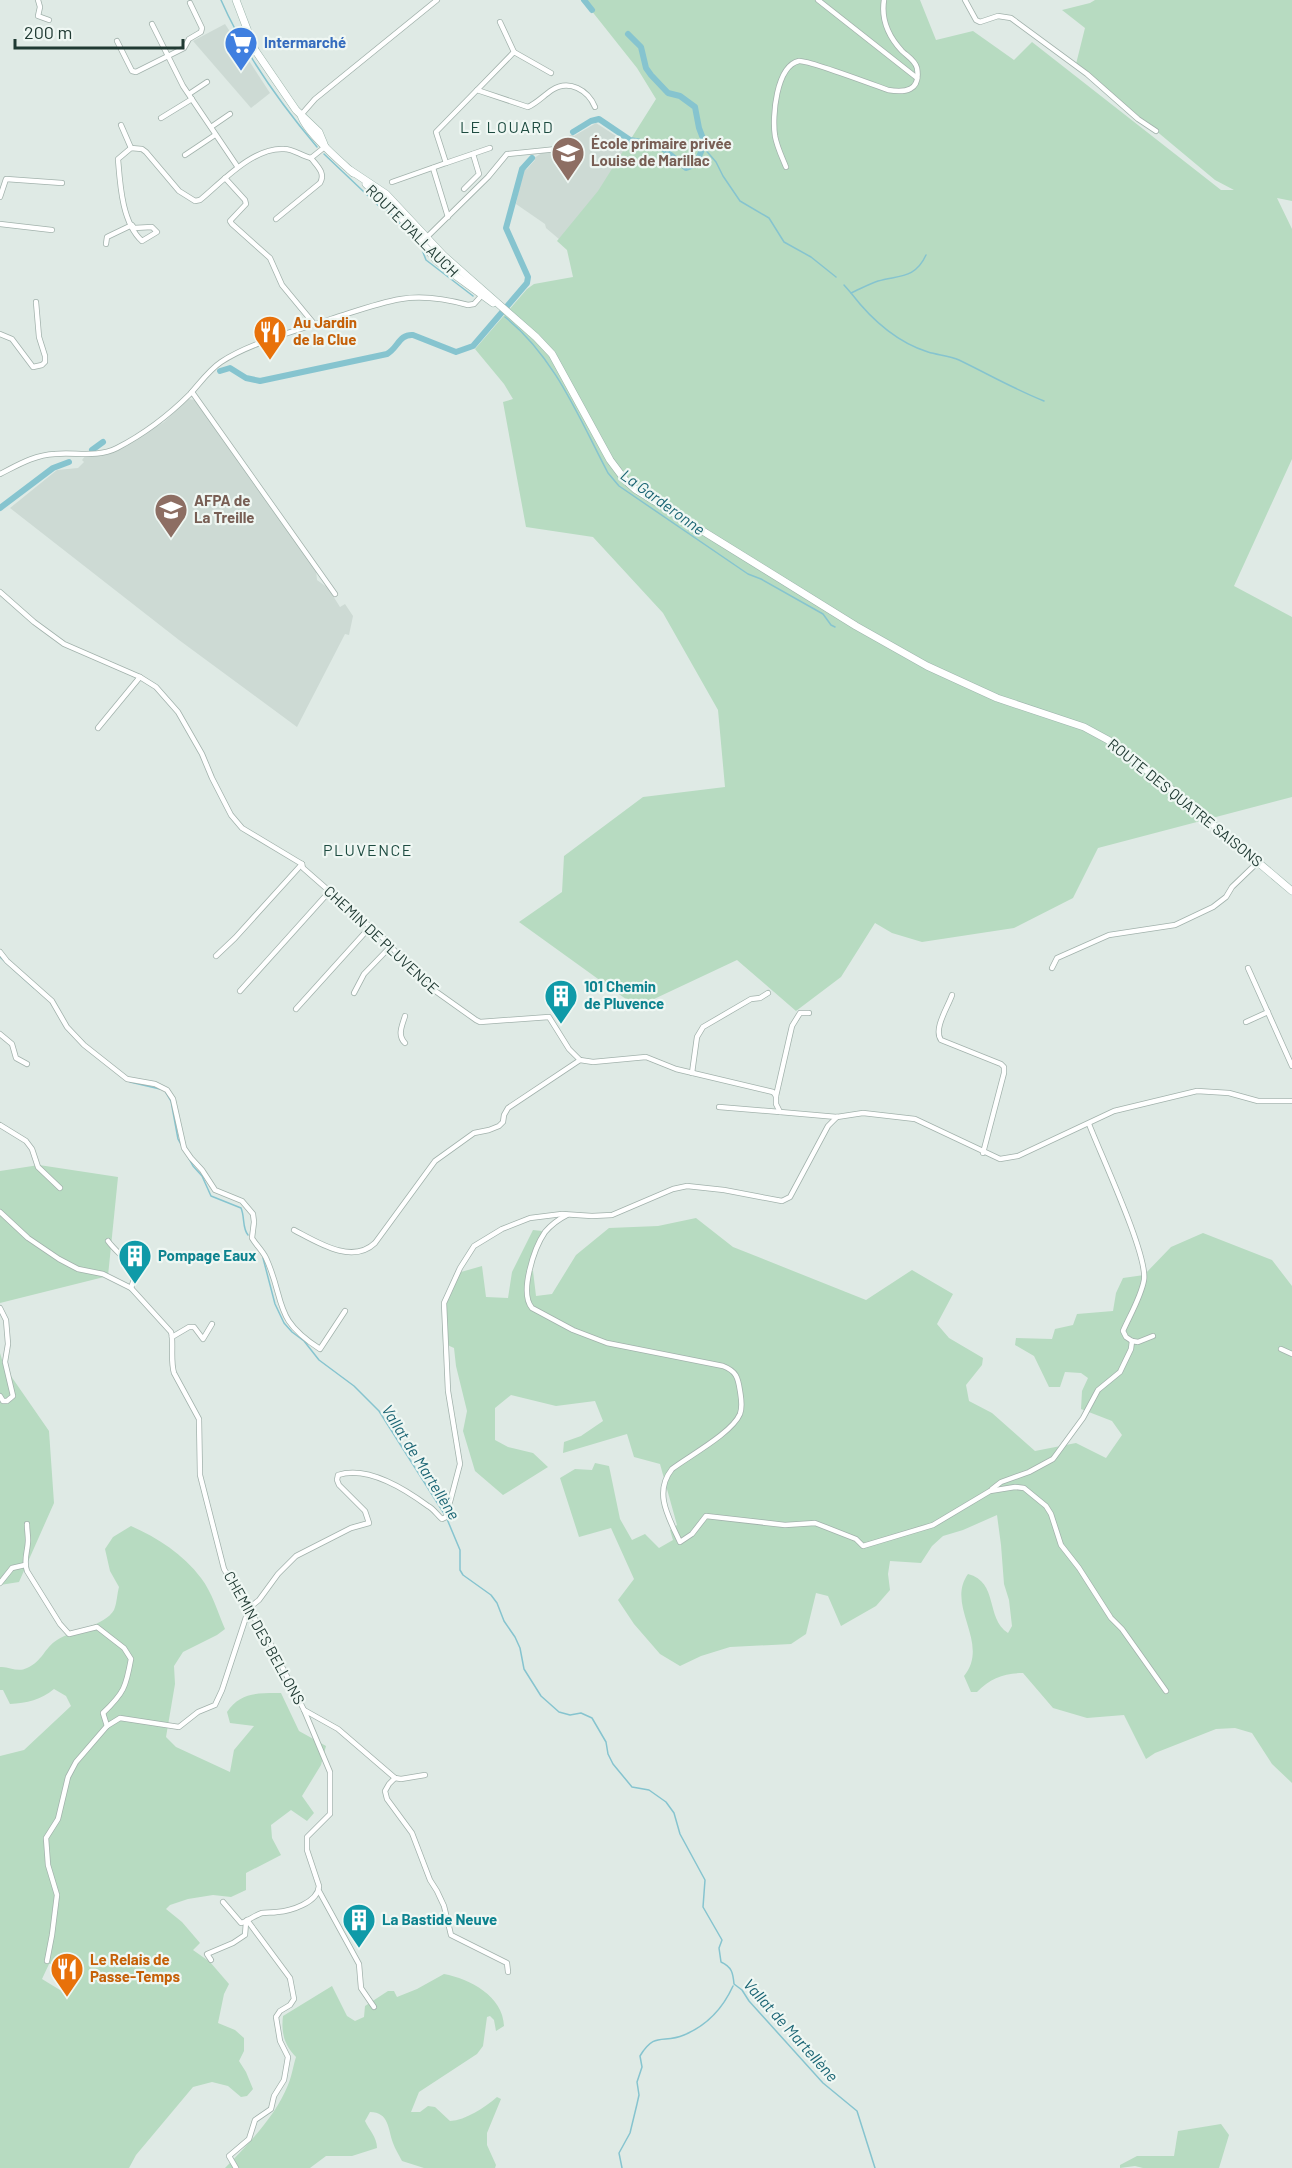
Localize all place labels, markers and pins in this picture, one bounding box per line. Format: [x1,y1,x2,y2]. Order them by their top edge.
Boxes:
supermarket icon: Intermarché [223,25,259,72]
place label: Intermarché [264,33,346,51]
place label: École primaire privée Louise de Marillac [591,134,732,169]
school or university icon: École primaire privée Louise de Marillac [550,135,586,182]
place label: Au Jardin de la Clue [293,313,357,348]
restaurant icon: Au Jardin de la Clue [252,314,288,361]
place label: AFPA de La Treille [194,491,255,526]
school or university icon: AFPA de La Treille [153,492,189,539]
place label: 101 Chemin de Pluvence [584,977,664,1012]
building icon: 101 Chemin de Pluvence [543,978,579,1025]
building icon: Pompage Eaux [117,1238,153,1285]
place label: Pompage Eaux [158,1246,256,1264]
building icon: La Bastide Neuve [341,1902,377,1949]
place label: La Bastide Neuve [382,1910,497,1928]
place label: Le Relais de Passe-Temps [90,1950,180,1985]
restaurant icon: Le Relais de Passe-Temps [49,1951,85,1998]

